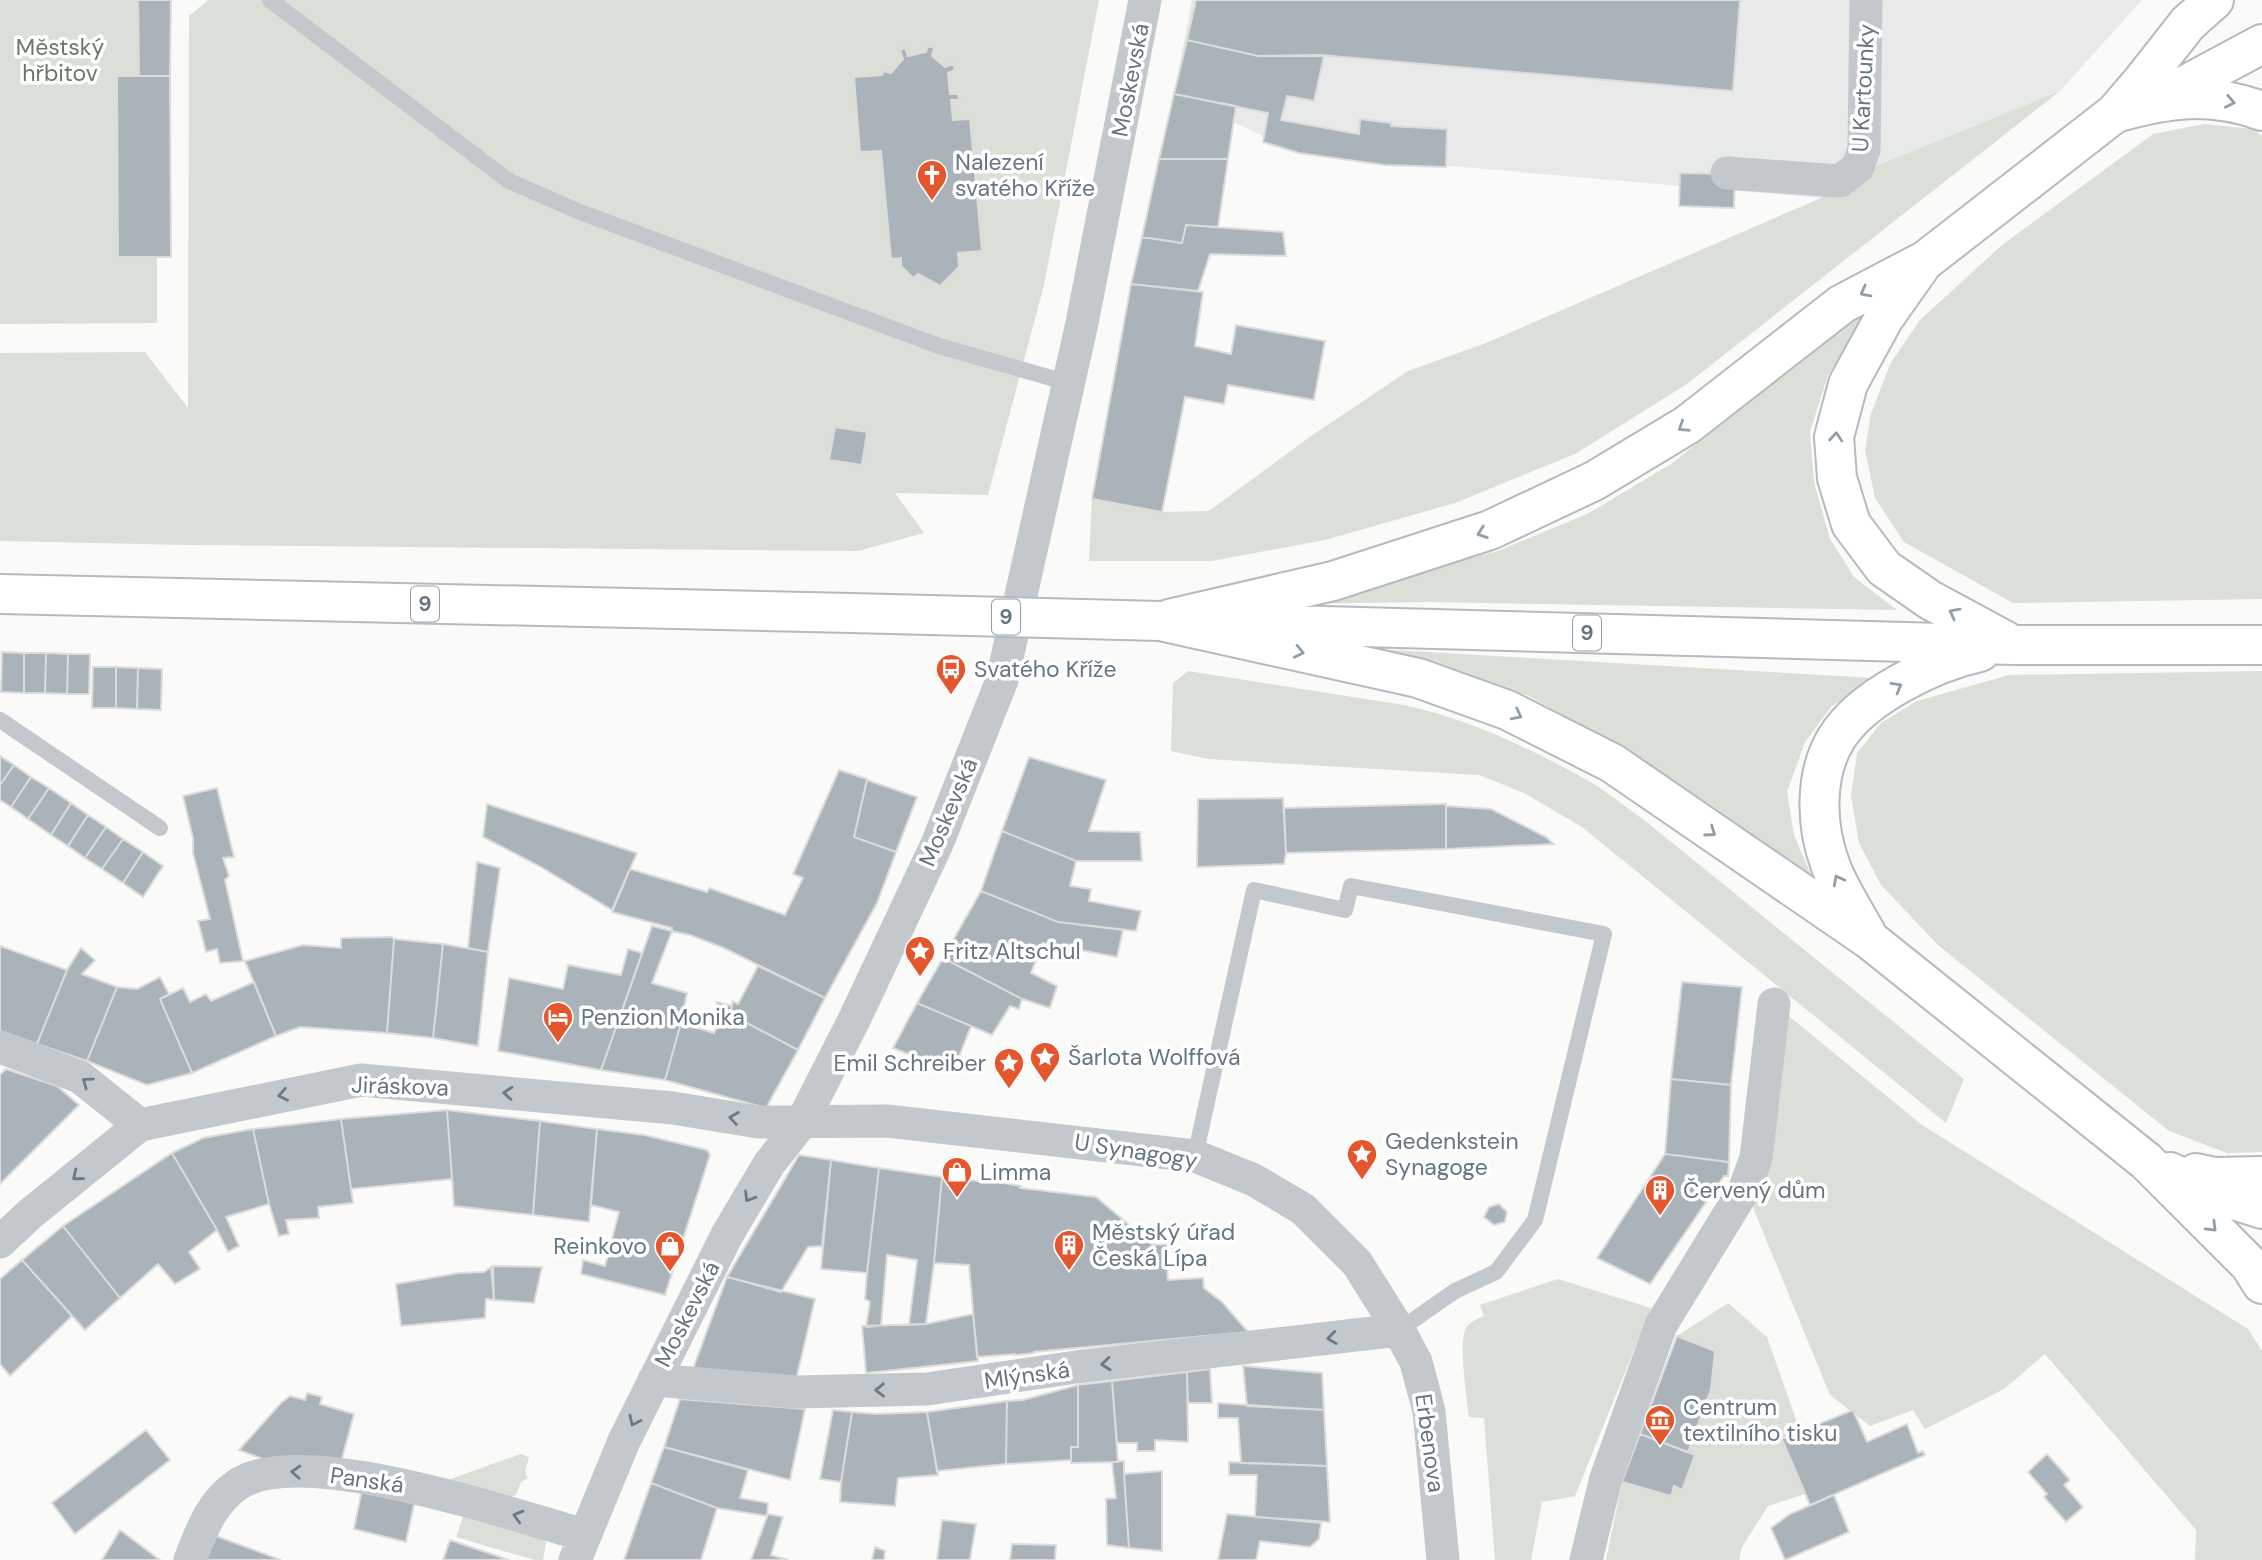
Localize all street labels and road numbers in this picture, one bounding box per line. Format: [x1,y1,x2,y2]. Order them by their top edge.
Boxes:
street label: Moskevská [1104,21,1156,139]
street label: U Kartounky [1845,23,1881,153]
road number: 9 [411,586,439,622]
road number: 9 [992,600,1020,634]
road number: 9 [1573,616,1601,650]
street label: Moskevská [912,753,984,871]
street label: Jiráskova [351,1069,449,1103]
street label: U Synagogy [1072,1126,1200,1176]
street label: Moskevská [648,1256,726,1372]
street label: Mlýnská [982,1354,1072,1396]
street label: Erbenova [1408,1392,1452,1494]
street label: Panská [328,1460,406,1500]

